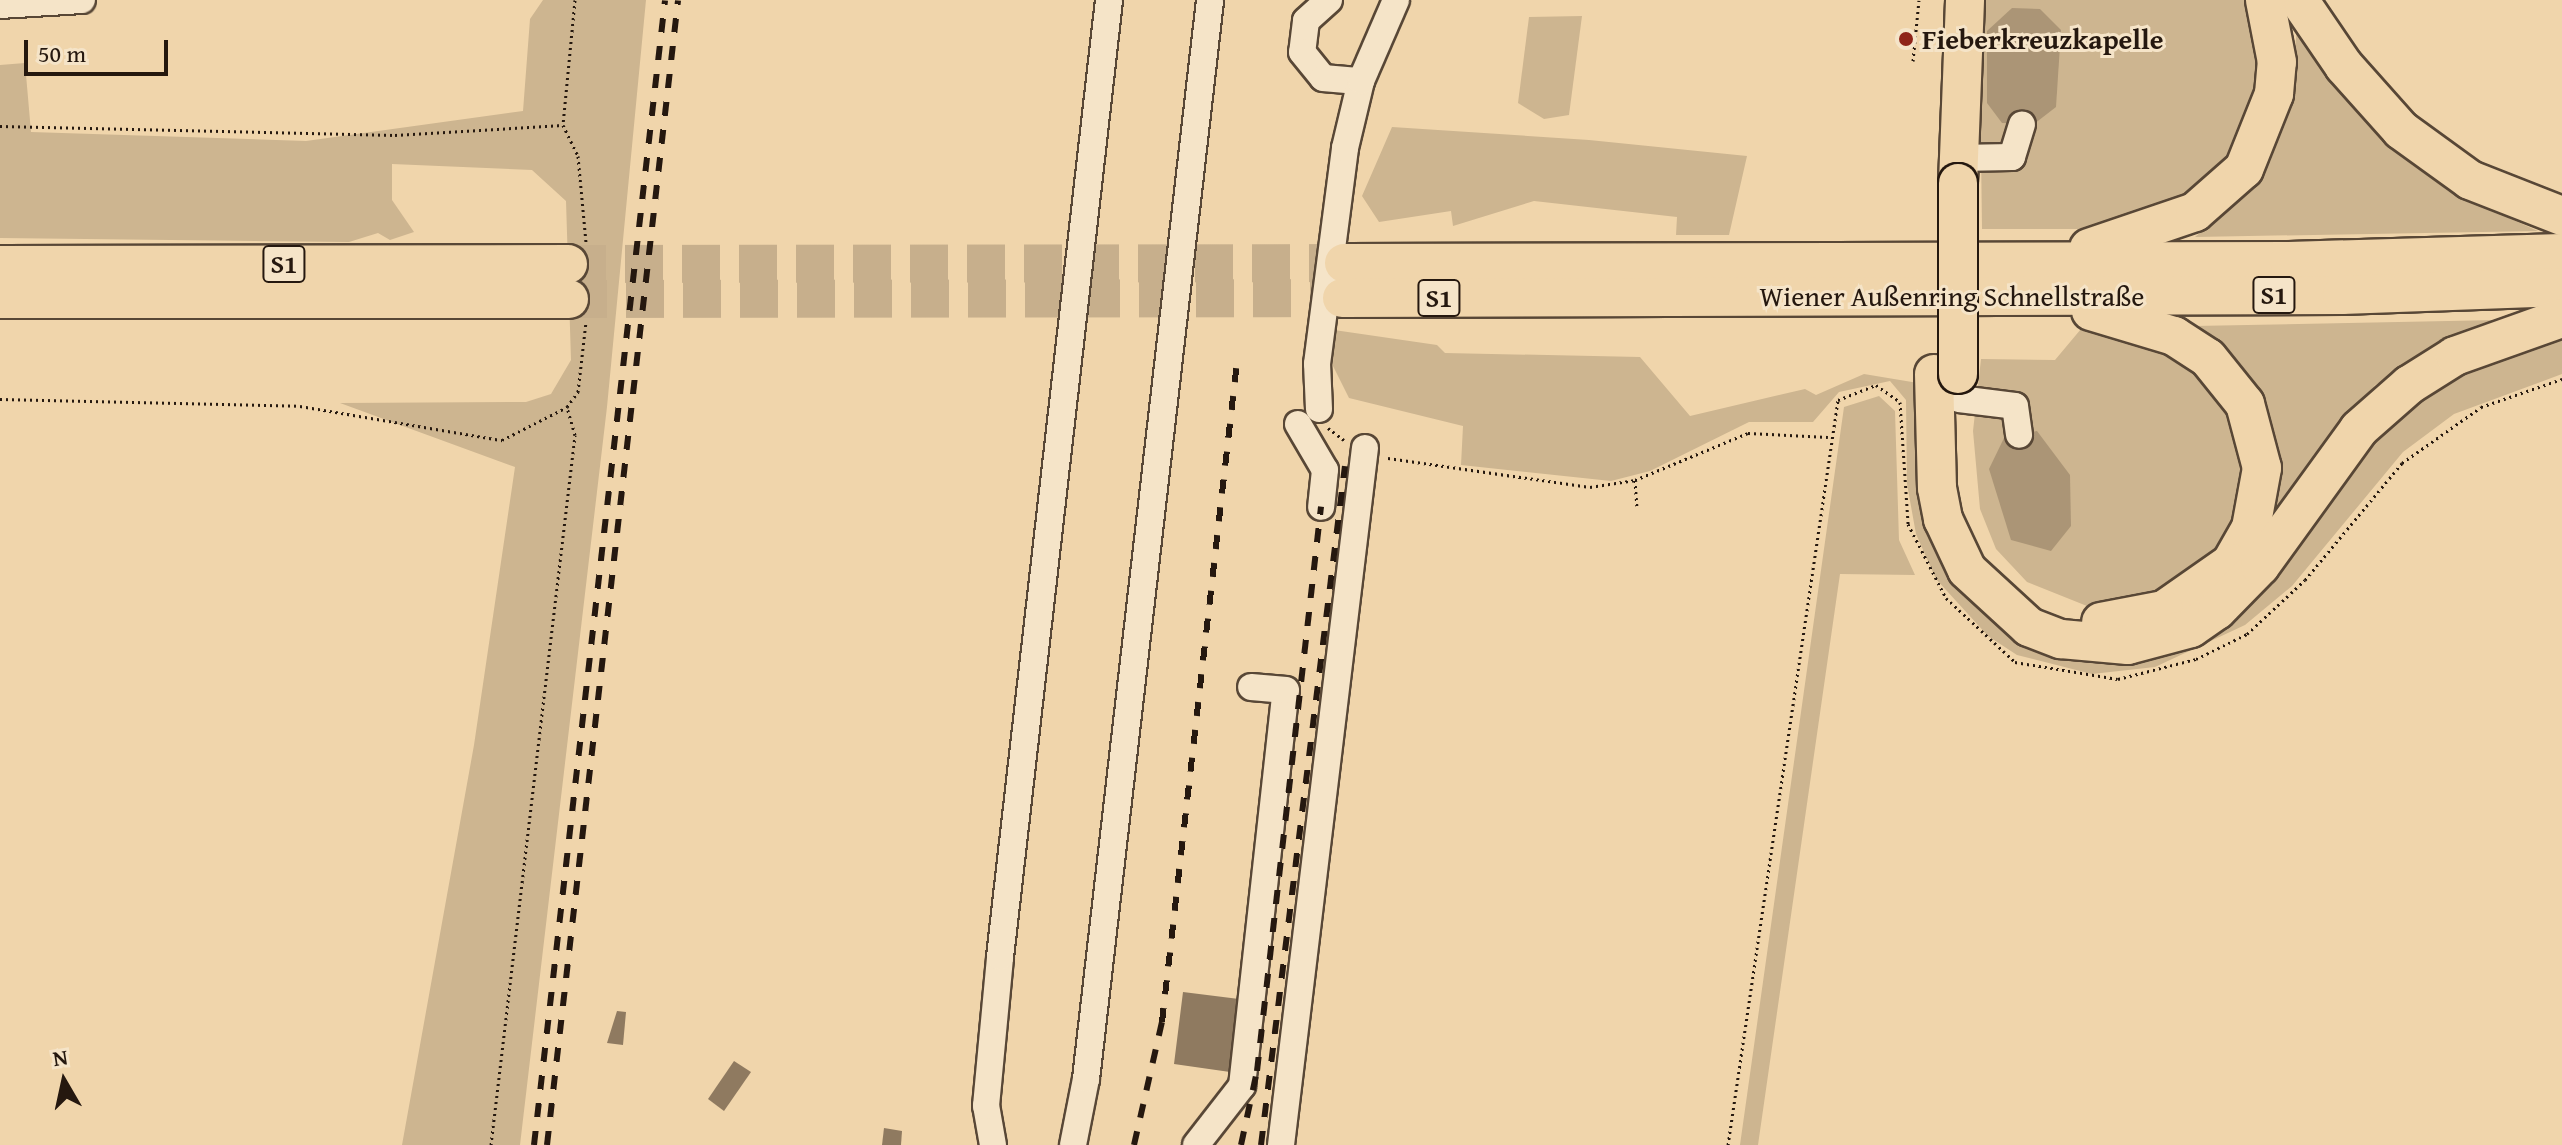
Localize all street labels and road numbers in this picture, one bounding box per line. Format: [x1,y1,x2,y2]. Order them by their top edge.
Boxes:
road number: S1 [262,242,306,286]
road number: S1 [2252,273,2296,317]
road number: S1 [1417,276,1461,320]
street label: Wiener Außenring Schnellstraße [1759,279,2145,313]

